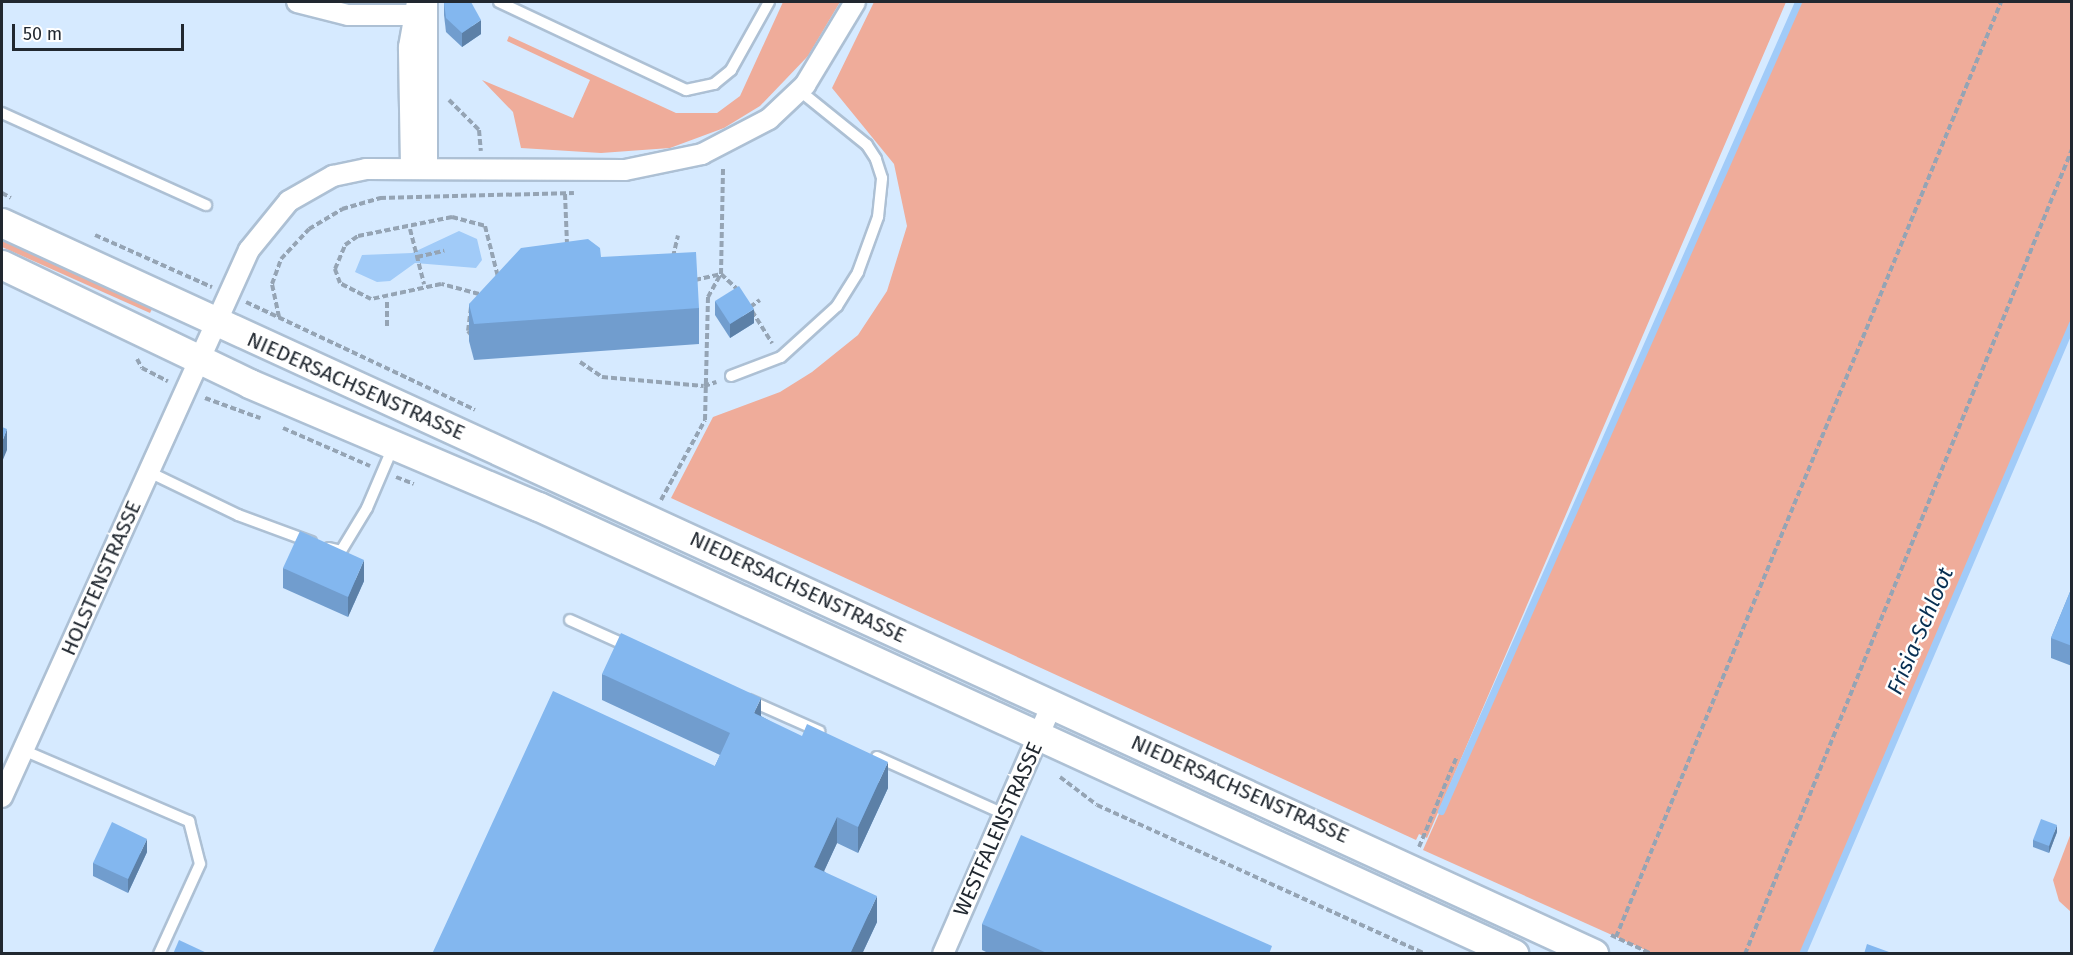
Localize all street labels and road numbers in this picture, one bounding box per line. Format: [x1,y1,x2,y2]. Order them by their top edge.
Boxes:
street label: NIEDERSACHSENSTRASSE [243,327,469,445]
street label: HOLSTENSTRASSE [56,497,146,659]
street label: NIEDERSACHSENSTRASSE [686,526,910,648]
street label: NIEDERSACHSENSTRASSE [1127,730,1353,848]
street label: WESTFALENSTRASSE [948,738,1048,920]

